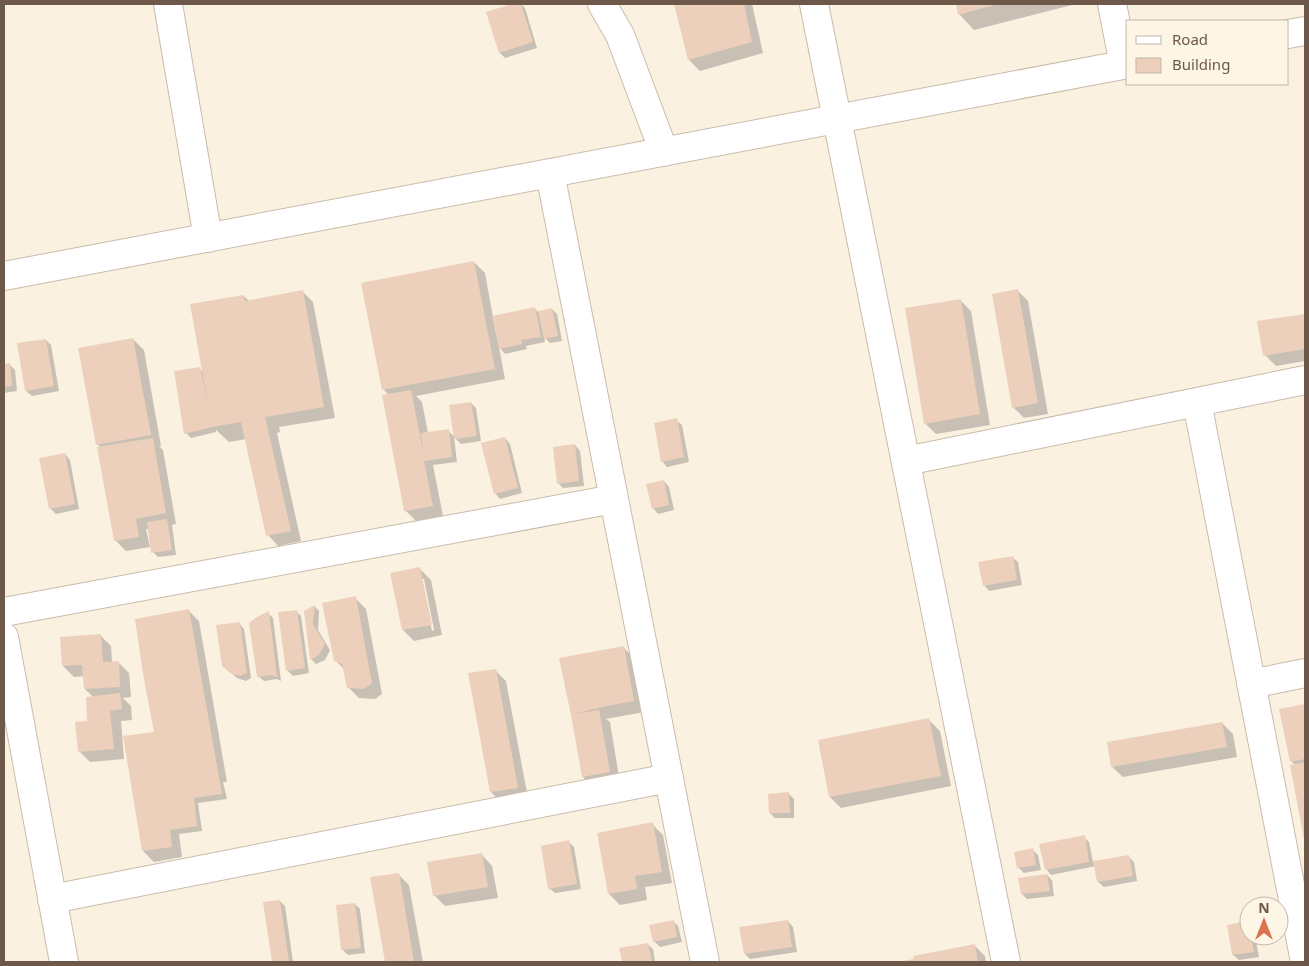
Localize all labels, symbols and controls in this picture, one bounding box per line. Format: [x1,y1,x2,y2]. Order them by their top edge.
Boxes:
legend [1126,20,1289,85]
text: Road [1172,29,1208,49]
text: Building [1172,54,1230,74]
north arrow [1239,896,1289,946]
text: N [1258,898,1270,917]

